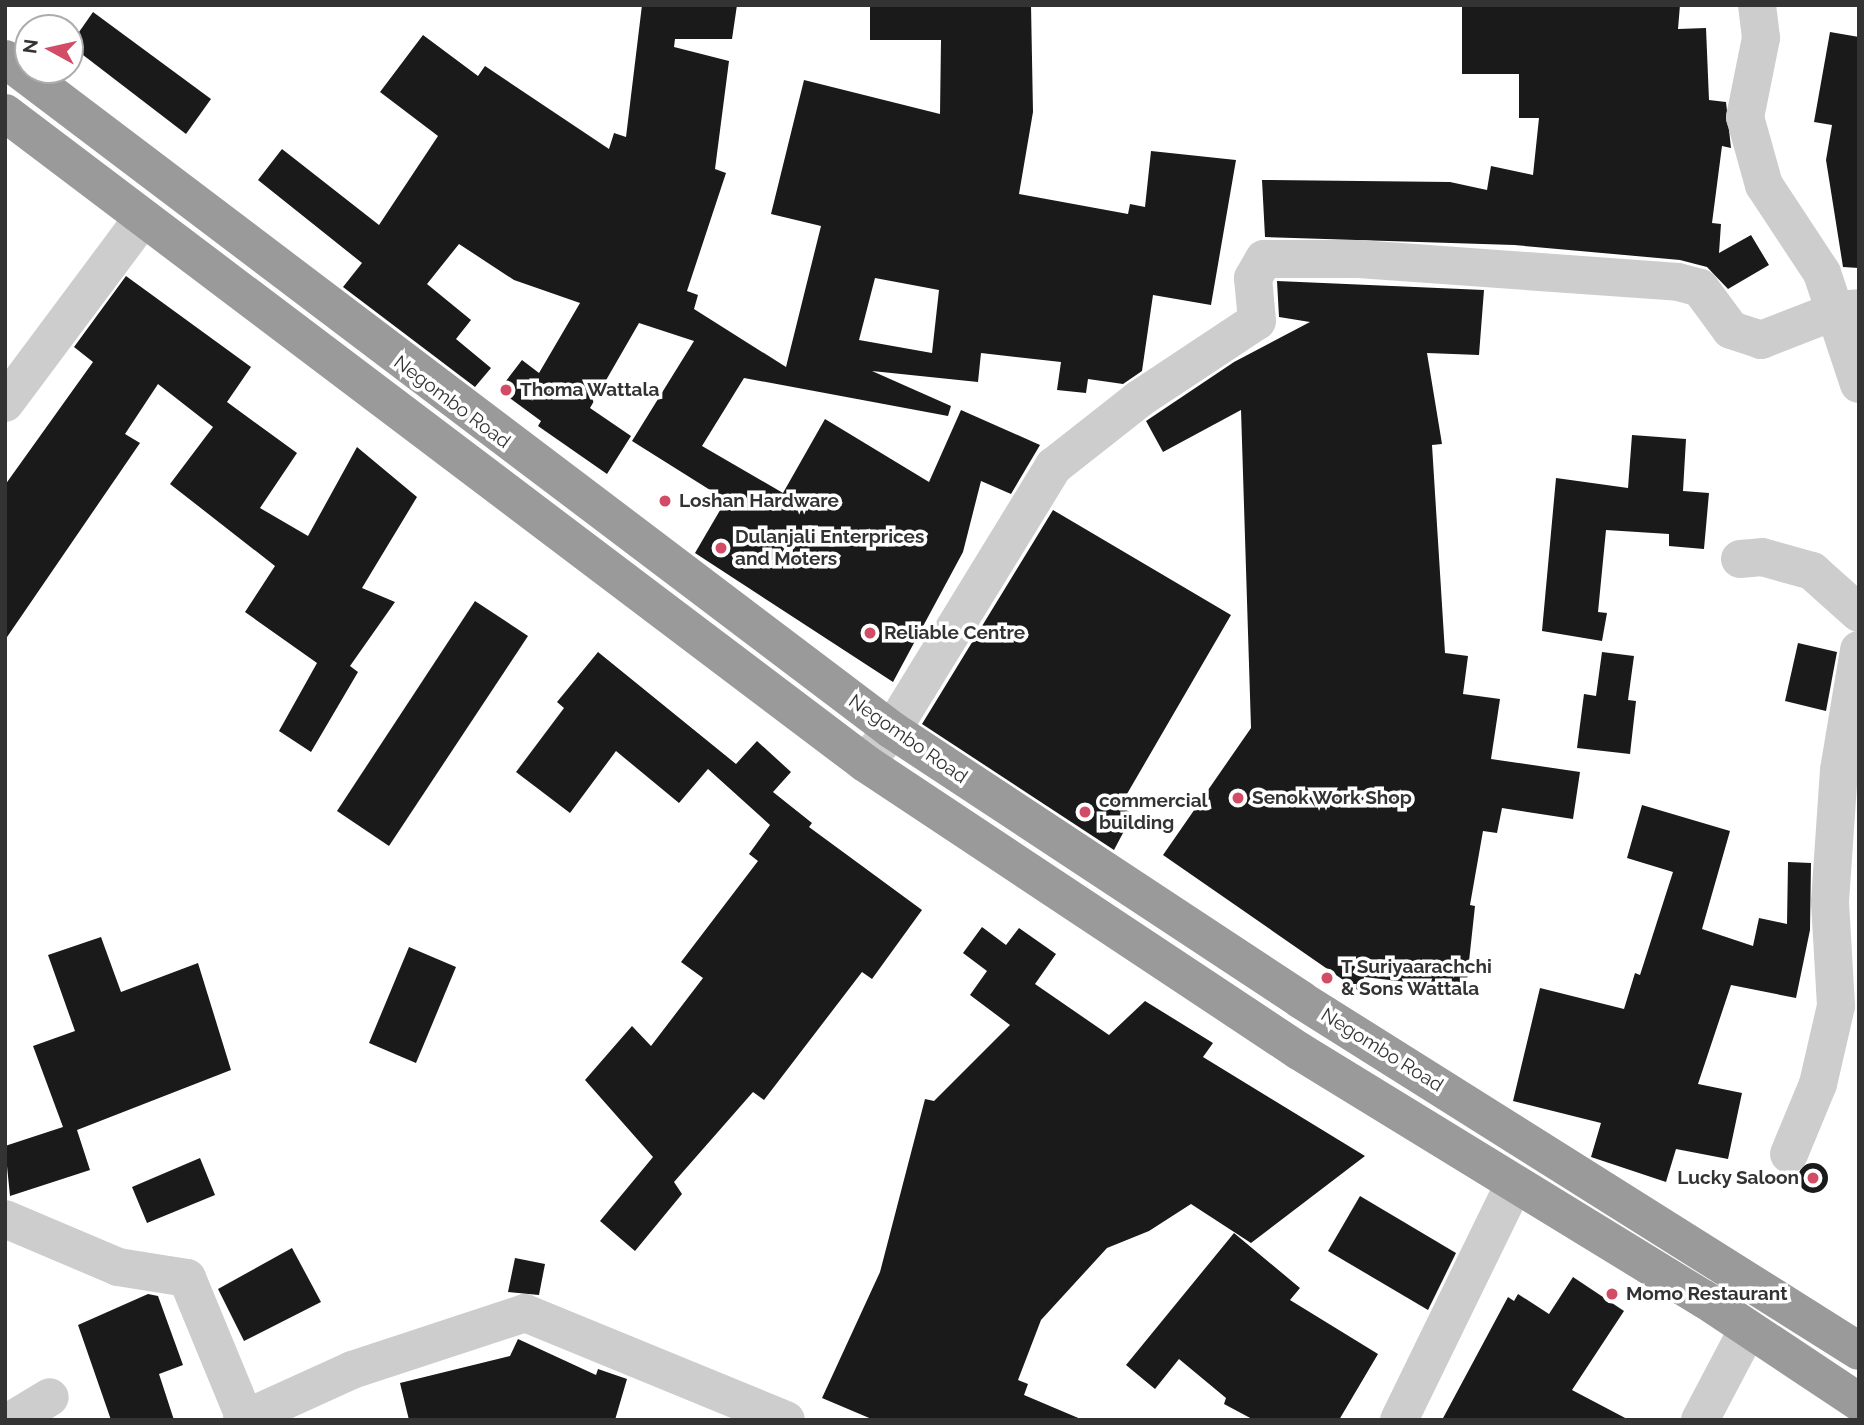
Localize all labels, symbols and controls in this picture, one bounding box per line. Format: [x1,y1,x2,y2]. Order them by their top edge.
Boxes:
north arrow [14,14,84,84]
text: N [18,38,42,55]
street label: Negombo Road [389,351,515,453]
place label: Thoma Wattala [520,379,660,401]
marker: Thoma Wattala [498,382,514,398]
place label: Loshan Hardware [679,490,839,512]
marker: Loshan Hardware [657,493,673,509]
place label: Dulanjali Enterprices and Moters [735,526,924,570]
marker: Dulanjali Enterprices and Moters [713,540,729,556]
place label: Reliable Centre [884,622,1025,644]
marker: Reliable Centre [862,625,878,641]
street label: Negombo Road [844,690,972,788]
place label: Senok Work Shop [1252,787,1413,809]
place label: commercial building [1099,790,1208,834]
marker: Senok Work Shop [1230,790,1246,806]
marker: commercial building [1077,804,1093,820]
place label: T Suriyaarachchi & Sons Wattala [1341,956,1492,1000]
marker: T Suriyaarachchi & Sons Wattala [1319,970,1335,986]
street label: Negombo Road [1317,1003,1447,1097]
place label: Lucky Saloon [1677,1167,1799,1189]
marker: Lucky Saloon [1805,1170,1821,1186]
place label: Momo Restaurant [1626,1283,1787,1305]
marker: Momo Restaurant [1604,1286,1620,1302]

